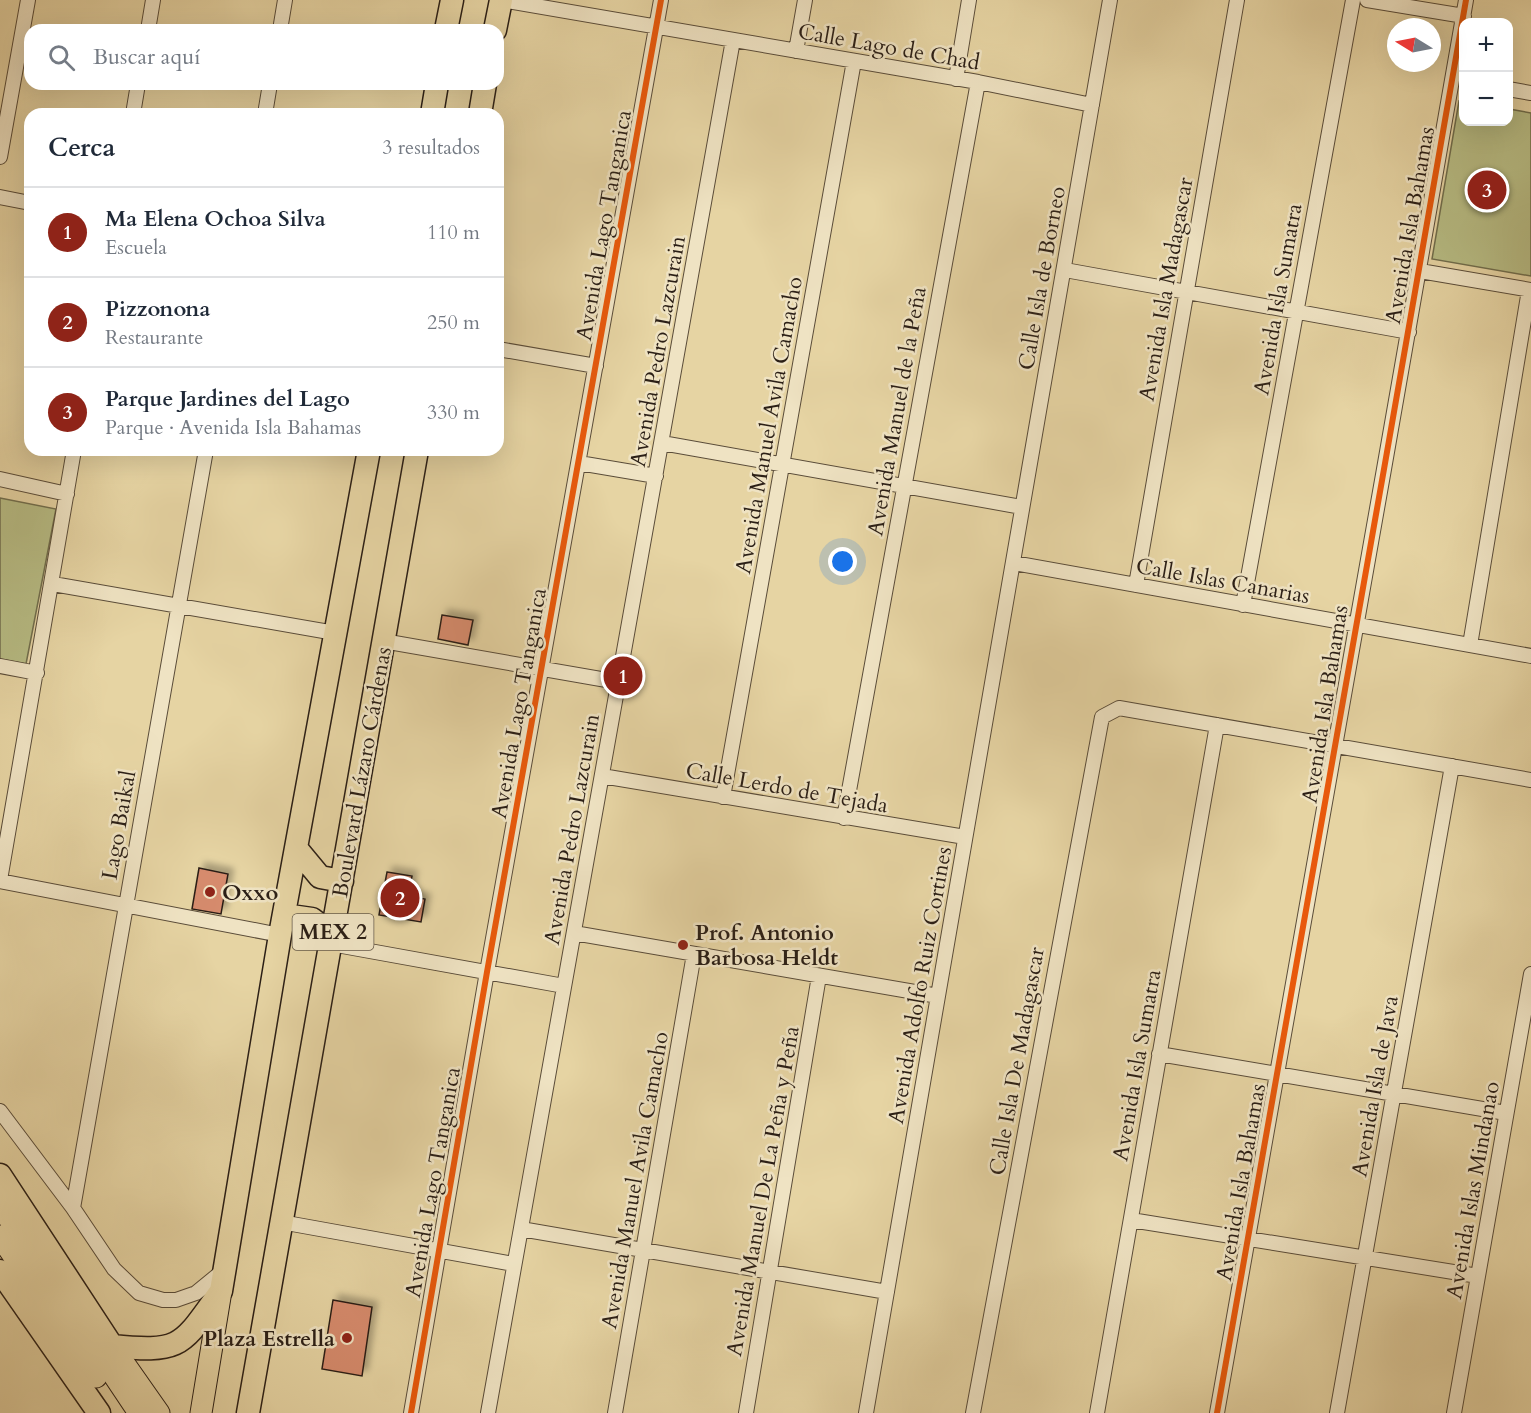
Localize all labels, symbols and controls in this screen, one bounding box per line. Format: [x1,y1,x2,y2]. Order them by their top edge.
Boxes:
street label: Calle Lago de Chad [796,16,982,78]
north arrow [1387,18,1441,72]
map controls [1459,18,1513,126]
button: + [1459,18,1513,72]
search box [24,24,504,90]
icon: search [45,41,78,74]
text: Buscar aquí [93,42,200,72]
button: − [1459,72,1513,126]
street label: Avenida Lago Tanganica [569,107,639,343]
street label: Avenida Isla Bahamas [1378,124,1442,326]
text: Cerca [48,130,115,165]
text: 3 resultados [382,134,480,161]
pin: 3 [1468,168,1506,213]
street label: Avenida Isla Madagascar [1132,174,1201,403]
street label: Calle Isla de Borneo [1011,184,1073,372]
street label: Avenida Isla Sumatra [1246,200,1310,397]
text: Ma Elena Ochoa Silva [105,204,326,234]
text: 1 [62,219,73,246]
text: 110 m [427,219,480,246]
street label: Avenida Pedro Lazcurain [623,233,693,469]
text: Escuela [105,234,167,261]
street label: Avenida Manuel Avila Camacho [728,274,810,576]
street label: Avenida Manuel de la Peña [860,284,934,538]
text: Pizzonona [105,294,210,324]
text: 2 [62,309,73,336]
text: 250 m [427,309,480,336]
text: Restaurante [105,324,203,351]
text: Parque Jardines del Lago [105,384,350,414]
text: 3 [62,399,73,426]
text: 330 m [427,399,480,426]
text: Parque · Avenida Isla Bahamas [105,414,361,441]
your location [828,547,857,576]
street label: Calle Islas Canarias [1134,551,1312,611]
street label: Avenida Lago Tanganica [484,585,554,821]
street label: Avenida Isla Bahamas [1295,603,1355,805]
street label: Boulevard Lázaro Cárdenas [325,644,399,900]
pin: 1 [604,654,642,698]
street label: Avenida Pedro Lazcurain [537,711,607,947]
street label: Calle Lerdo de Tejada [683,755,891,821]
street label: Lago Baikal [95,768,143,882]
street label: Avenida Adolfo Ruiz Cortines [881,844,959,1126]
pin: 2 [380,876,420,920]
place label: Oxxo [222,878,278,908]
marker: Oxxo [203,885,217,899]
road number: MEX 2 [292,914,374,950]
place label: Prof. Antonio Barbosa Heldt [695,918,838,973]
marker: Prof. Antonio Barbosa Heldt [676,938,690,952]
street label: Calle Isla De Madagascar [982,944,1052,1178]
street label: Avenida Isla Sumatra [1105,966,1169,1163]
street label: Avenida Isla de Java [1344,993,1406,1179]
street label: Avenida Manuel De La Peña y Peña [719,1023,807,1359]
street label: Avenida Manuel Avila Camacho [594,1029,676,1331]
street label: Avenida Lago Tanganica [398,1064,468,1300]
street label: Avenida Islas Mindanao [1439,1079,1507,1301]
street label: Avenida Isla Bahamas [1209,1081,1273,1283]
place label: Plaza Estrella [203,1324,335,1354]
marker: Plaza Estrella [340,1331,354,1345]

